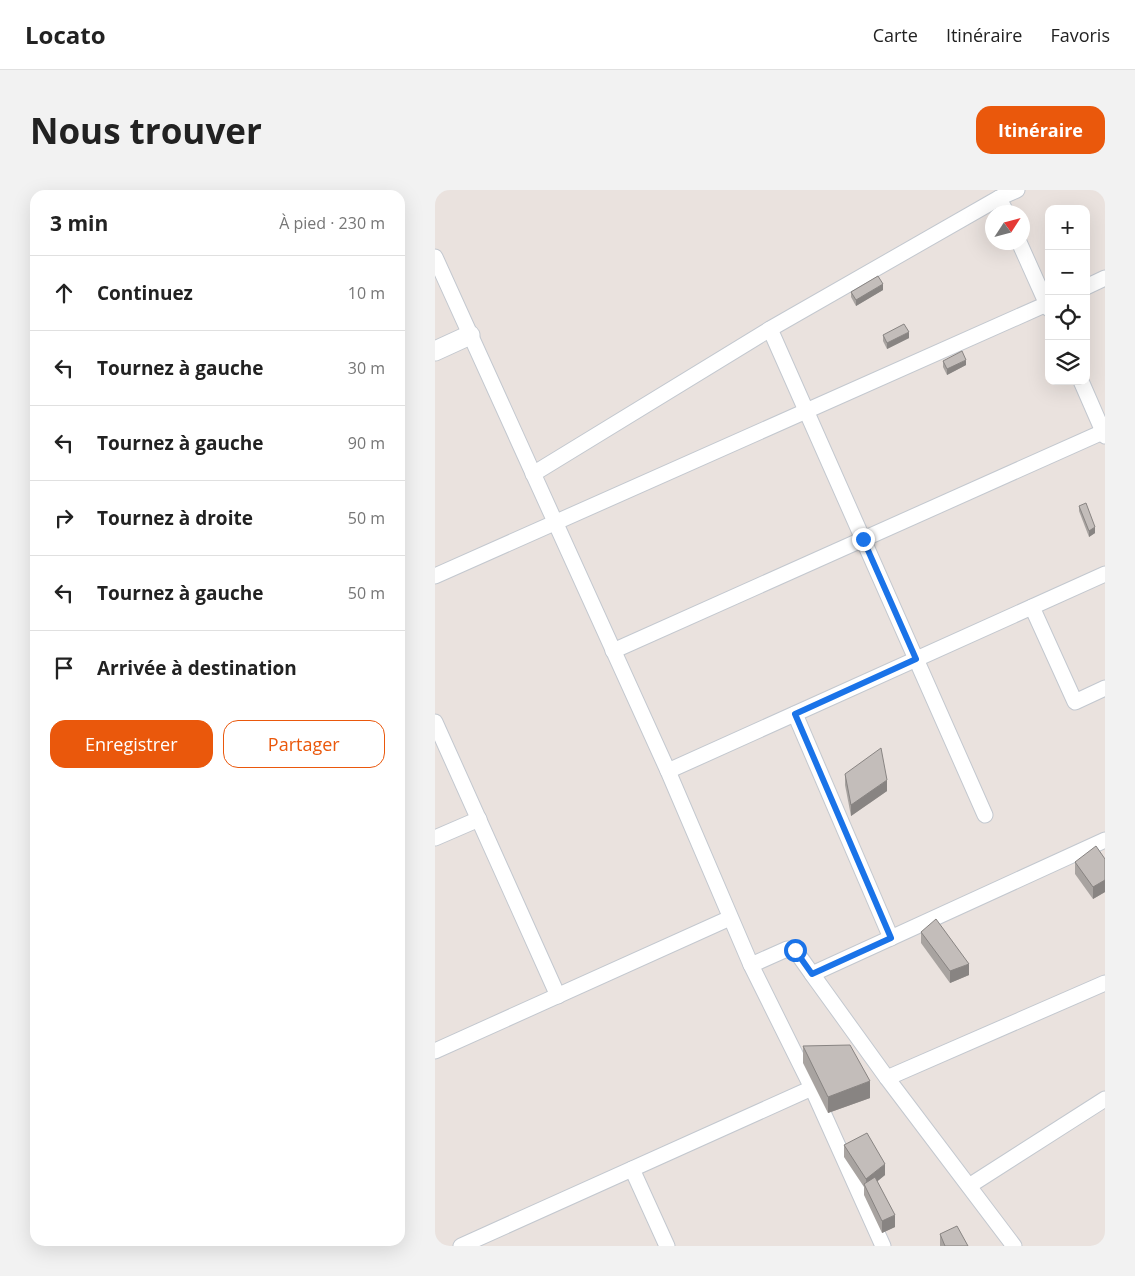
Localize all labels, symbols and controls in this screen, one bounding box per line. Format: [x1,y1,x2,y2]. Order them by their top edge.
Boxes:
text: Locato [25,18,106,51]
text: Carte [873,23,918,47]
text: Itinéraire [946,23,1022,47]
text: Favoris [1050,23,1110,47]
button: Itinéraire [976,106,1105,154]
text: Nous trouver [30,107,262,154]
north arrow [985,205,1030,250]
map controls [1045,205,1090,385]
button: + [1045,205,1090,250]
text: 3 min [50,209,108,237]
text: À pied · 230 m [279,212,385,234]
button: − [1045,250,1090,295]
icon: ahead [50,279,78,307]
text: Continuez [97,280,193,306]
text: 10 m [348,282,385,304]
button: locate [1045,295,1090,340]
button: layers [1045,340,1090,385]
icon: left [50,354,78,382]
text: Tournez à gauche [97,355,263,381]
text: 30 m [348,357,385,379]
icon: left [50,429,78,457]
text: Tournez à gauche [97,430,263,456]
text: 90 m [348,432,385,454]
icon: right [50,504,78,532]
text: Tournez à droite [97,505,253,531]
text: 50 m [348,507,385,529]
route end [852,528,875,551]
icon: left [50,579,78,607]
text: Tournez à gauche [97,580,263,606]
text: 50 m [348,582,385,604]
icon: arrive [50,654,78,682]
text: Arrivée à destination [97,655,297,681]
button: Enregistrer [50,720,213,768]
button: Partager [223,720,385,768]
route start [784,939,807,962]

